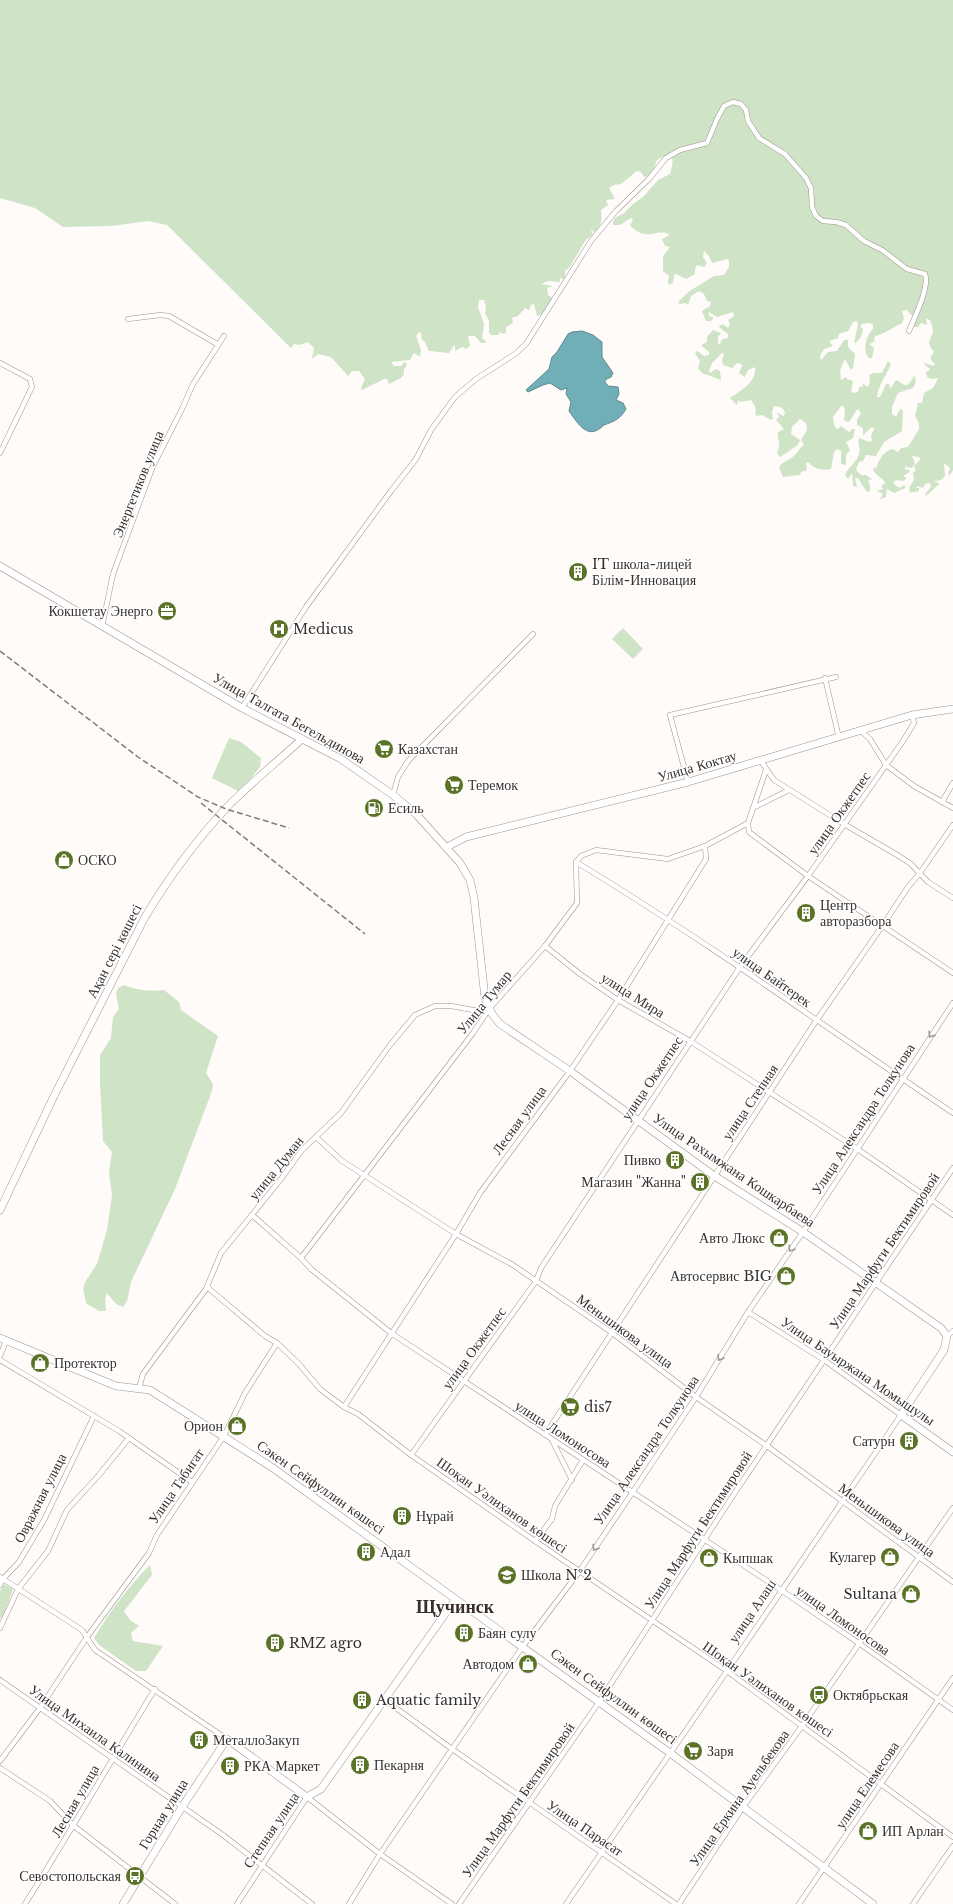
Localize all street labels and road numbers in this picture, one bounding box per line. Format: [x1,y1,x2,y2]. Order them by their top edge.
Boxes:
street label: Энергетиков улица [108,427,168,540]
street label: Улица Талгата Бегельдинова [210,669,369,768]
street label: Улица Коктау [655,746,739,786]
street label: улица Окжетпес [804,768,874,858]
street label: Ақан сері көшесі [83,901,146,1001]
street label: улица Байтерек [729,943,815,1011]
street label: Улица Тумар [453,966,515,1038]
street label: улица Мира [598,968,669,1022]
street label: улица Окжетпес [617,1033,687,1123]
street label: Улица Александра Толкунова [807,1039,919,1198]
street label: улица Степная [718,1060,782,1143]
street label: Лесная улица [488,1081,551,1158]
street label: Улица Рахымжана Кошкарбаева [649,1109,819,1232]
street label: улица Думан [245,1132,308,1204]
street label: Улица Марфуги Бектимировой [825,1169,943,1333]
street label: Меньшикова улица [573,1290,677,1373]
street label: улица Окжетпес [438,1303,510,1393]
street label: Улица Бауыржана Момышулы [778,1313,939,1430]
street label: Улица Александра Толкунова [589,1371,703,1528]
street label: улица Ломоносова [512,1396,615,1472]
street label: Сәкен Сейфуллин көшесі [253,1436,389,1538]
street label: Улица Табигат [144,1445,208,1527]
street label: Улица Марфуги Бектимировой [640,1447,756,1612]
street label: Овражная улица [10,1449,71,1546]
street label: Шоқан Уәлиханов көшесі [433,1453,571,1557]
street label: Меньшикова улица [835,1479,939,1562]
street label: улица Алаш [724,1576,780,1646]
street label: улица Ломоносова [792,1581,894,1660]
street label: Шоқан Уәлиханов көшесі [699,1637,837,1741]
street label: Сәкен Сейфуллин көшесі [547,1644,681,1748]
street label: Улица Михаила Калинина [26,1681,165,1786]
street label: Улица Марфуги Бектимировой [458,1719,579,1881]
street label: Улица Еркина Ауельбекова [685,1726,794,1870]
street label: улица Елемесова [831,1737,903,1832]
street label: Лесная улица [47,1761,103,1841]
street label: Горная улица [134,1775,192,1853]
street label: Степная улица [239,1788,303,1871]
street label: Улица Парасат [543,1796,627,1860]

